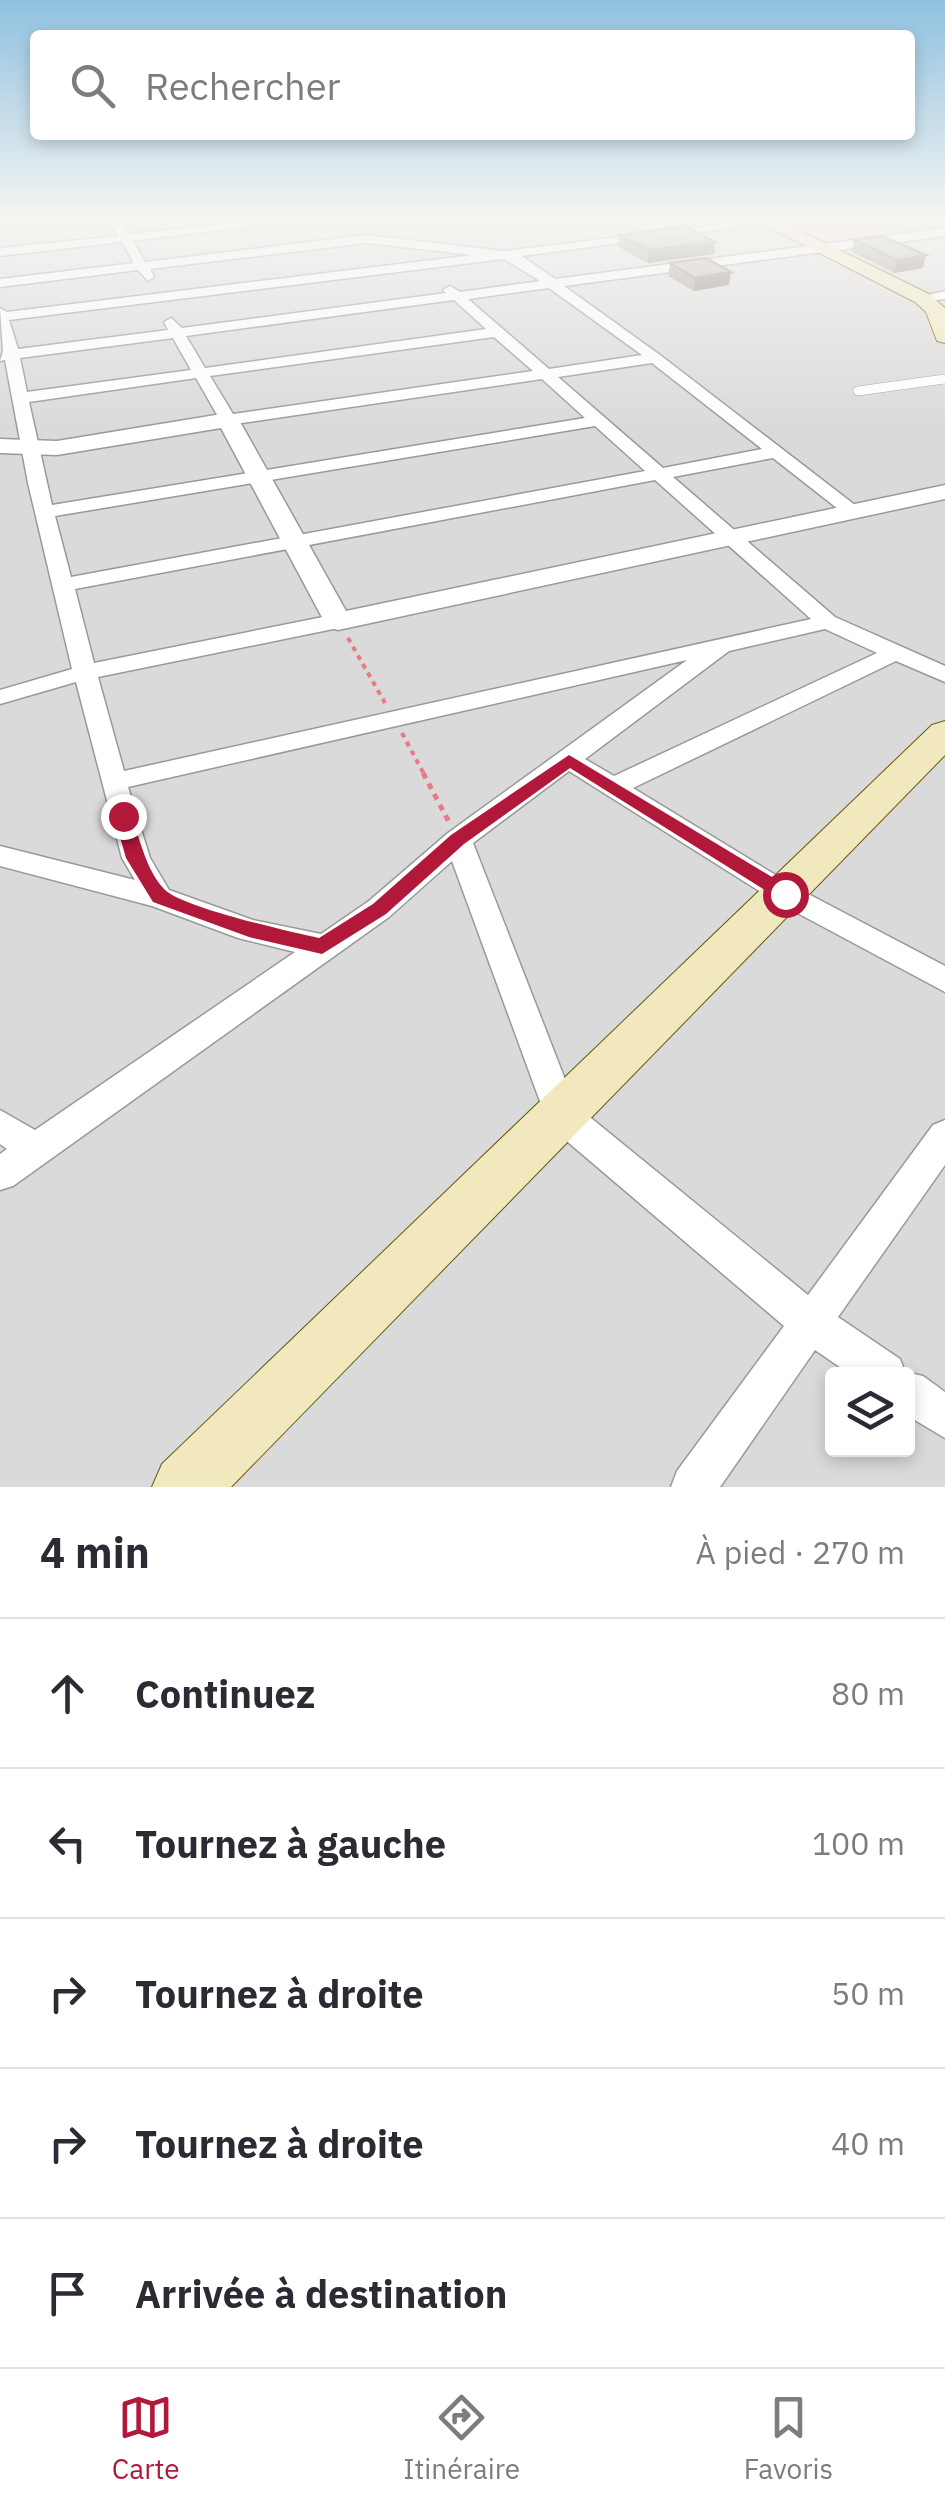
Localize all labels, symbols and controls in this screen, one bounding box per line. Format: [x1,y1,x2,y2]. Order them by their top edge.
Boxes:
search box [30,30,915,140]
icon: search [65,58,120,113]
text: Rechercher [145,61,340,110]
route end [101,794,147,840]
route start [763,872,809,918]
map controls [825,1367,915,1457]
button: layers [825,1367,915,1457]
text: 4 min [40,1525,150,1580]
text: À pied · 270 m [696,1531,905,1573]
icon: ahead [40,1666,95,1721]
text: Continuez [135,1669,315,1718]
text: 80 m [831,1672,905,1714]
icon: left [40,1816,95,1871]
text: Tournez à gauche [135,1819,446,1868]
text: 100 m [812,1822,905,1864]
icon: right [40,1966,95,2021]
text: Tournez à droite [135,1969,424,2018]
text: 50 m [831,1972,905,2014]
icon: right [40,2116,95,2171]
text: Tournez à droite [135,2119,424,2168]
text: 40 m [831,2122,905,2164]
icon: arrive [40,2266,95,2321]
text: Arrivée à destination [135,2269,507,2318]
tab: Carte [112,2390,180,2487]
tab: Itinéraire [403,2390,520,2487]
tab: Favoris [744,2390,833,2487]

